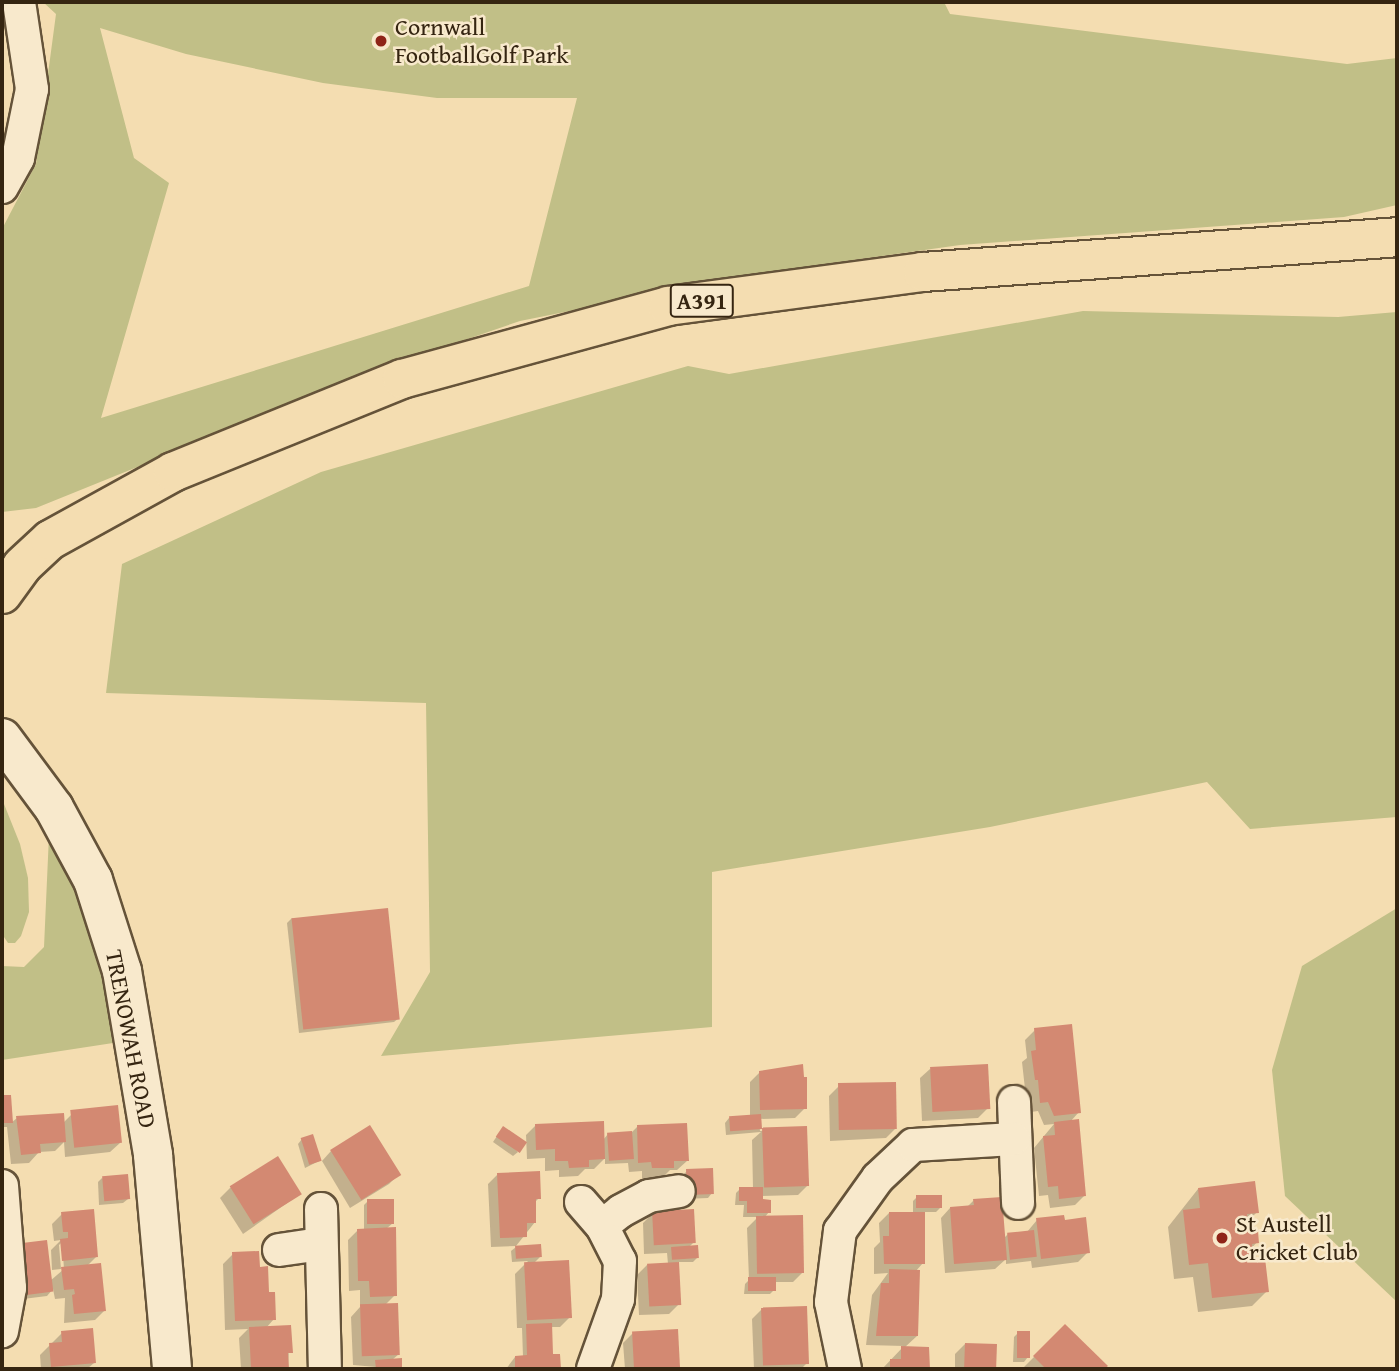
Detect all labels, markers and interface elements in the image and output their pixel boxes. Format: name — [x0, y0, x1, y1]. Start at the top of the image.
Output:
place label: Cornwall FootballGolf Park — [395, 13, 568, 69]
marker: Cornwall FootballGolf Park — [373, 33, 389, 49]
road number: A391 — [669, 282, 735, 320]
street label: TRENOWAH ROAD — [100, 948, 162, 1130]
place label: St Austell Cricket Club — [1236, 1210, 1358, 1266]
marker: St Austell Cricket Club — [1214, 1230, 1230, 1246]

